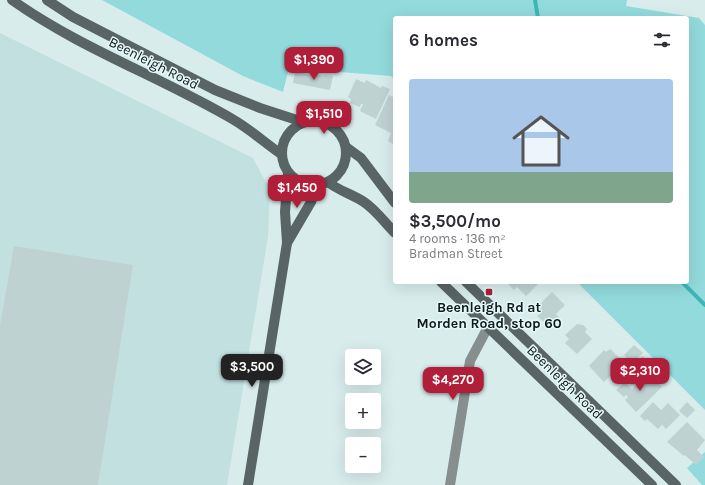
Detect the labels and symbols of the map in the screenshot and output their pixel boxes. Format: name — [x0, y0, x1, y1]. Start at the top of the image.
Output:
street label: Beenleigh Road — [106, 33, 202, 93]
pin: $1,390 — [281, 47, 347, 81]
pin: $1,510 — [291, 101, 357, 135]
pin: $1,450 — [264, 175, 330, 209]
marker: Beenleigh Rd at Morden Road, stop 60 — [484, 287, 494, 297]
place label: Beenleigh Rd at Morden Road, stop 60 — [416, 299, 562, 332]
street label: Beenleigh Road — [523, 342, 606, 423]
pin: $3,500 — [219, 354, 285, 388]
pin: $2,310 — [607, 358, 673, 392]
pin: $4,270 — [420, 367, 486, 401]

